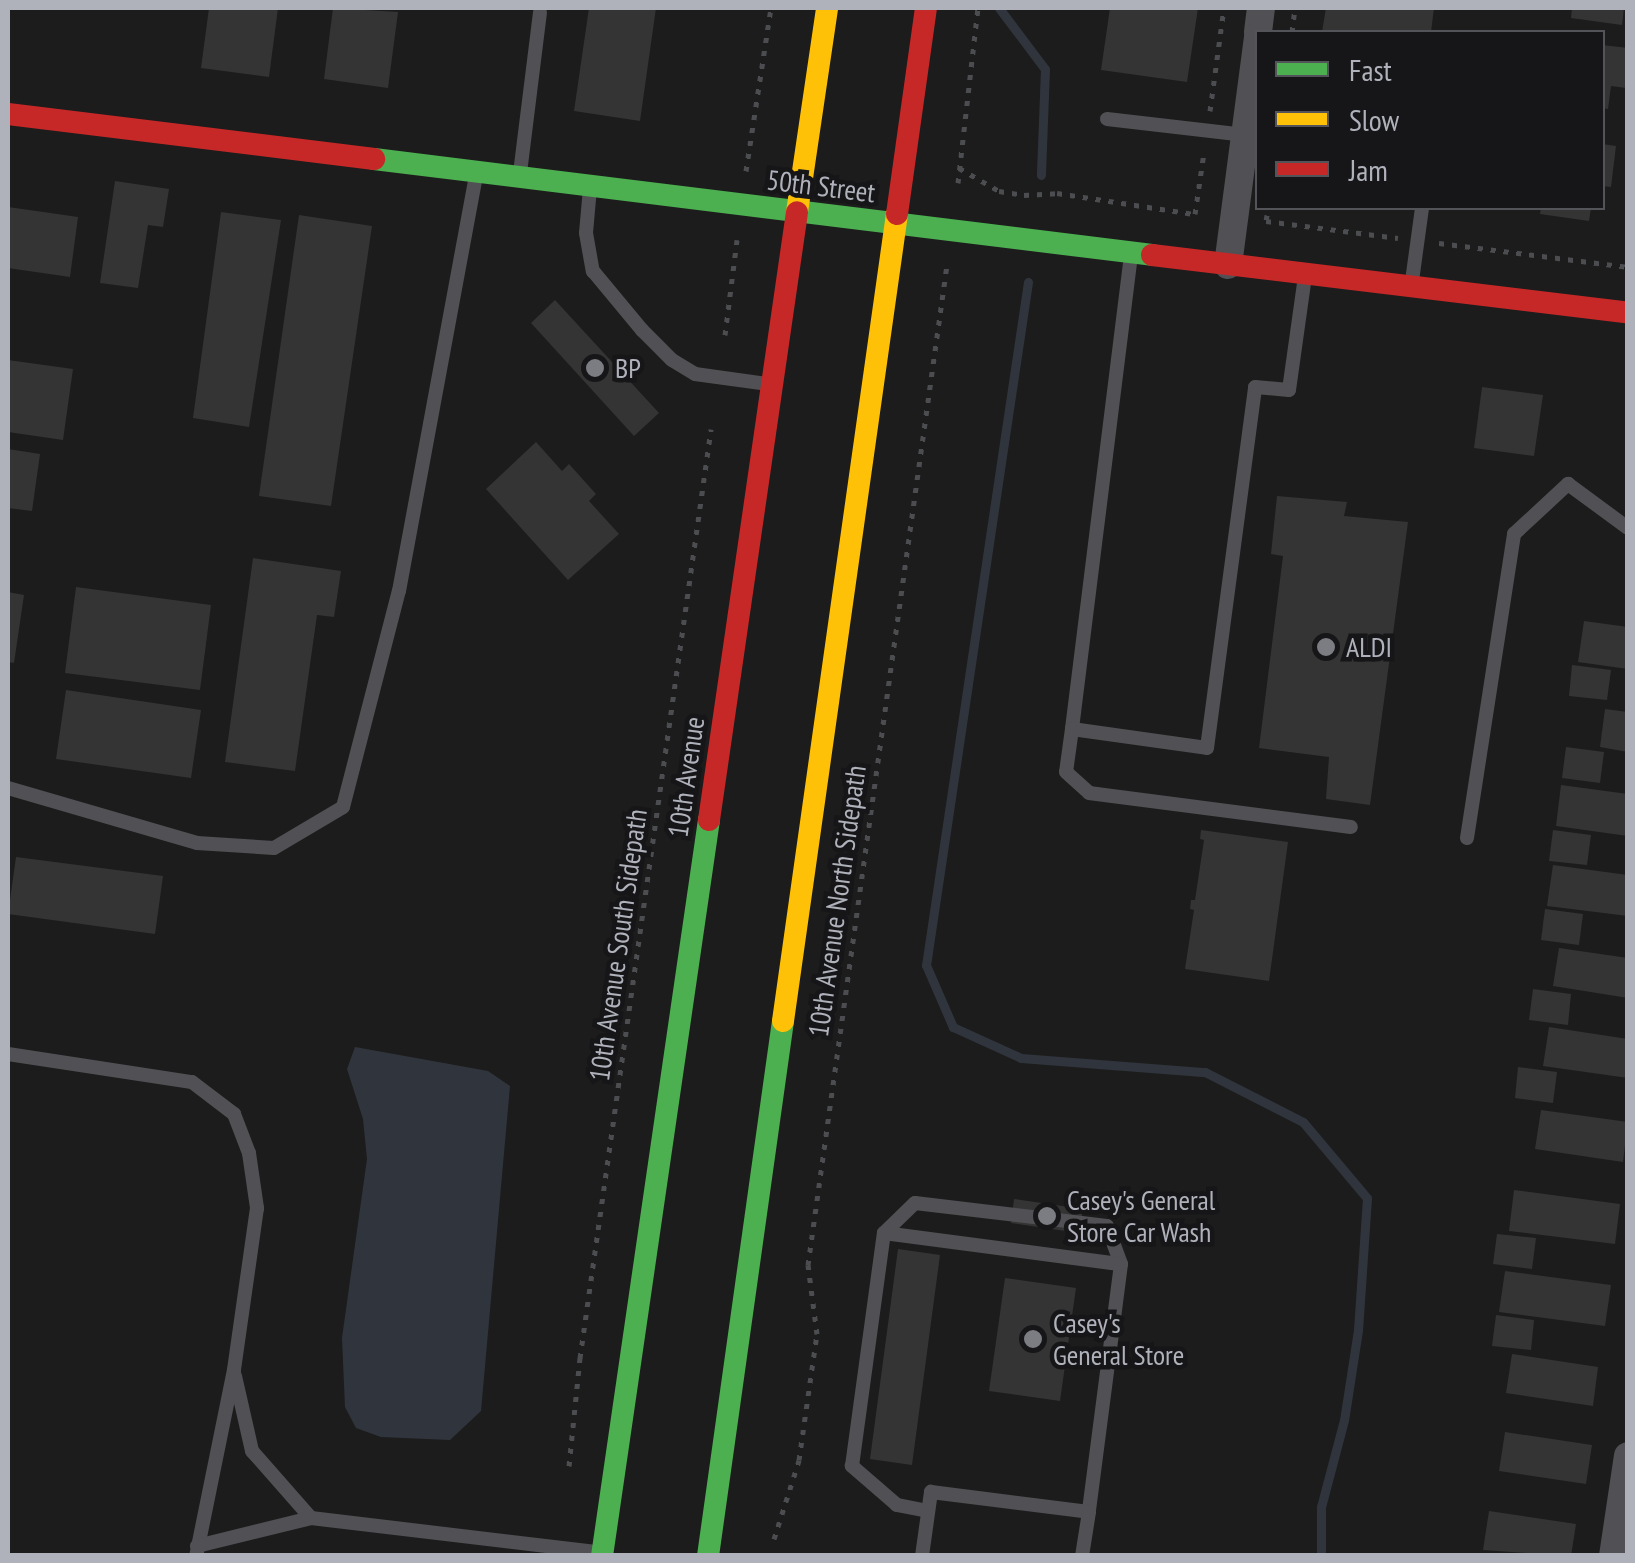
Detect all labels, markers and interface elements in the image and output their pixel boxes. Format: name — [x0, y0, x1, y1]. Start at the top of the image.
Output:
legend — [1255, 30, 1605, 210]
text: Fast — [1349, 50, 1392, 89]
text: Slow — [1349, 100, 1399, 139]
text: Jam — [1349, 150, 1388, 189]
street label: 50th Street — [765, 163, 877, 209]
place label: BP — [615, 351, 641, 385]
marker: BP — [584, 357, 606, 379]
place label: ALDI — [1346, 630, 1392, 664]
marker: ALDI — [1315, 636, 1337, 658]
street label: 10th Avenue — [661, 714, 711, 840]
street label: 10th Avenue North Sidepath — [801, 763, 873, 1039]
street label: 10th Avenue South Sidepath — [582, 806, 654, 1084]
place label: Casey's General Store Car Wash — [1067, 1183, 1215, 1249]
marker: Casey's General Store Car Wash — [1036, 1205, 1058, 1227]
place label: Casey's General Store — [1053, 1306, 1184, 1372]
marker: Casey's General Store — [1022, 1328, 1044, 1350]

